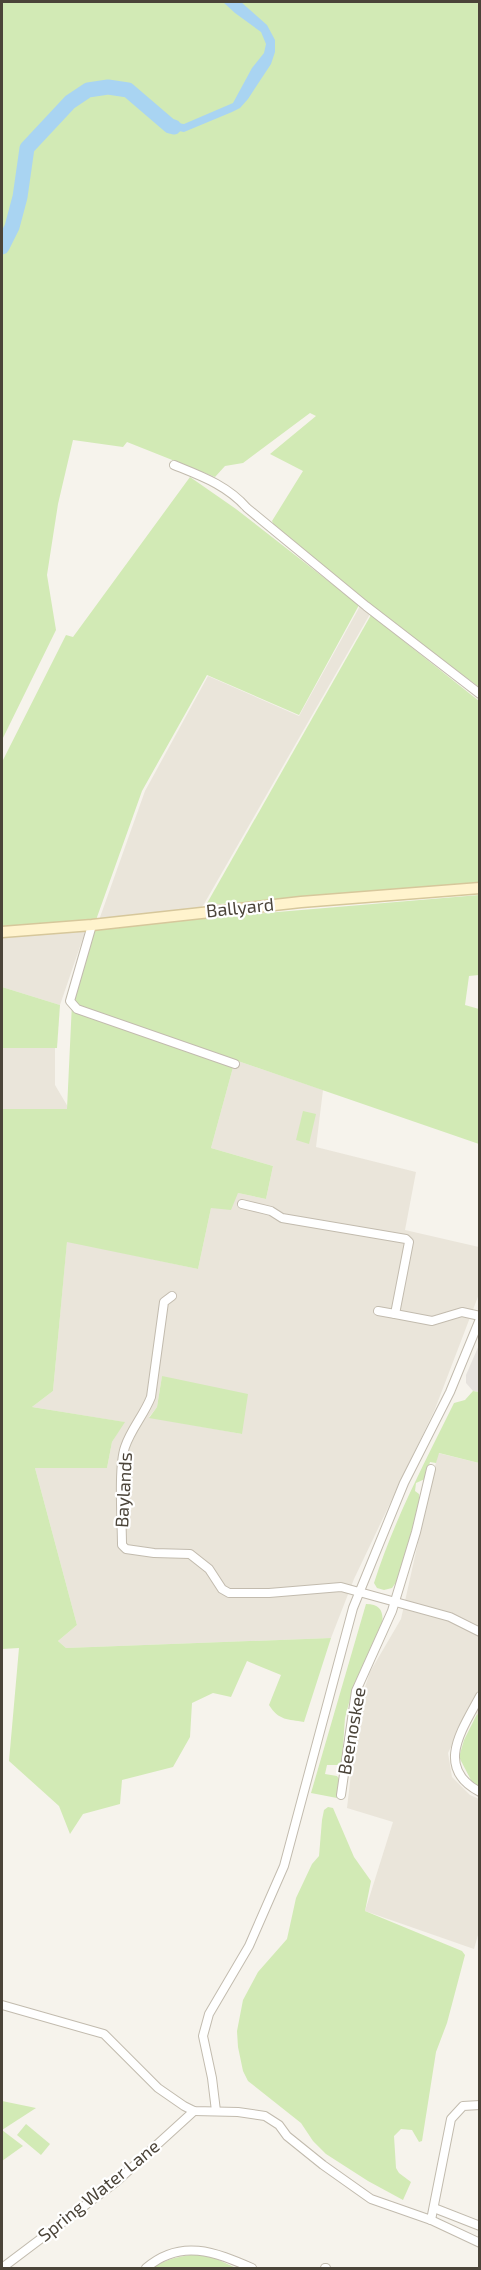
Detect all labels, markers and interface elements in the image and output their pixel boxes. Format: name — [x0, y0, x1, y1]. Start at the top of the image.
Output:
street label: Ballyard — [205, 893, 275, 922]
street label: Baylands — [110, 1452, 136, 1528]
street label: Beenoskee — [332, 1685, 370, 1776]
street label: Spring Water Lane — [33, 2135, 164, 2246]

